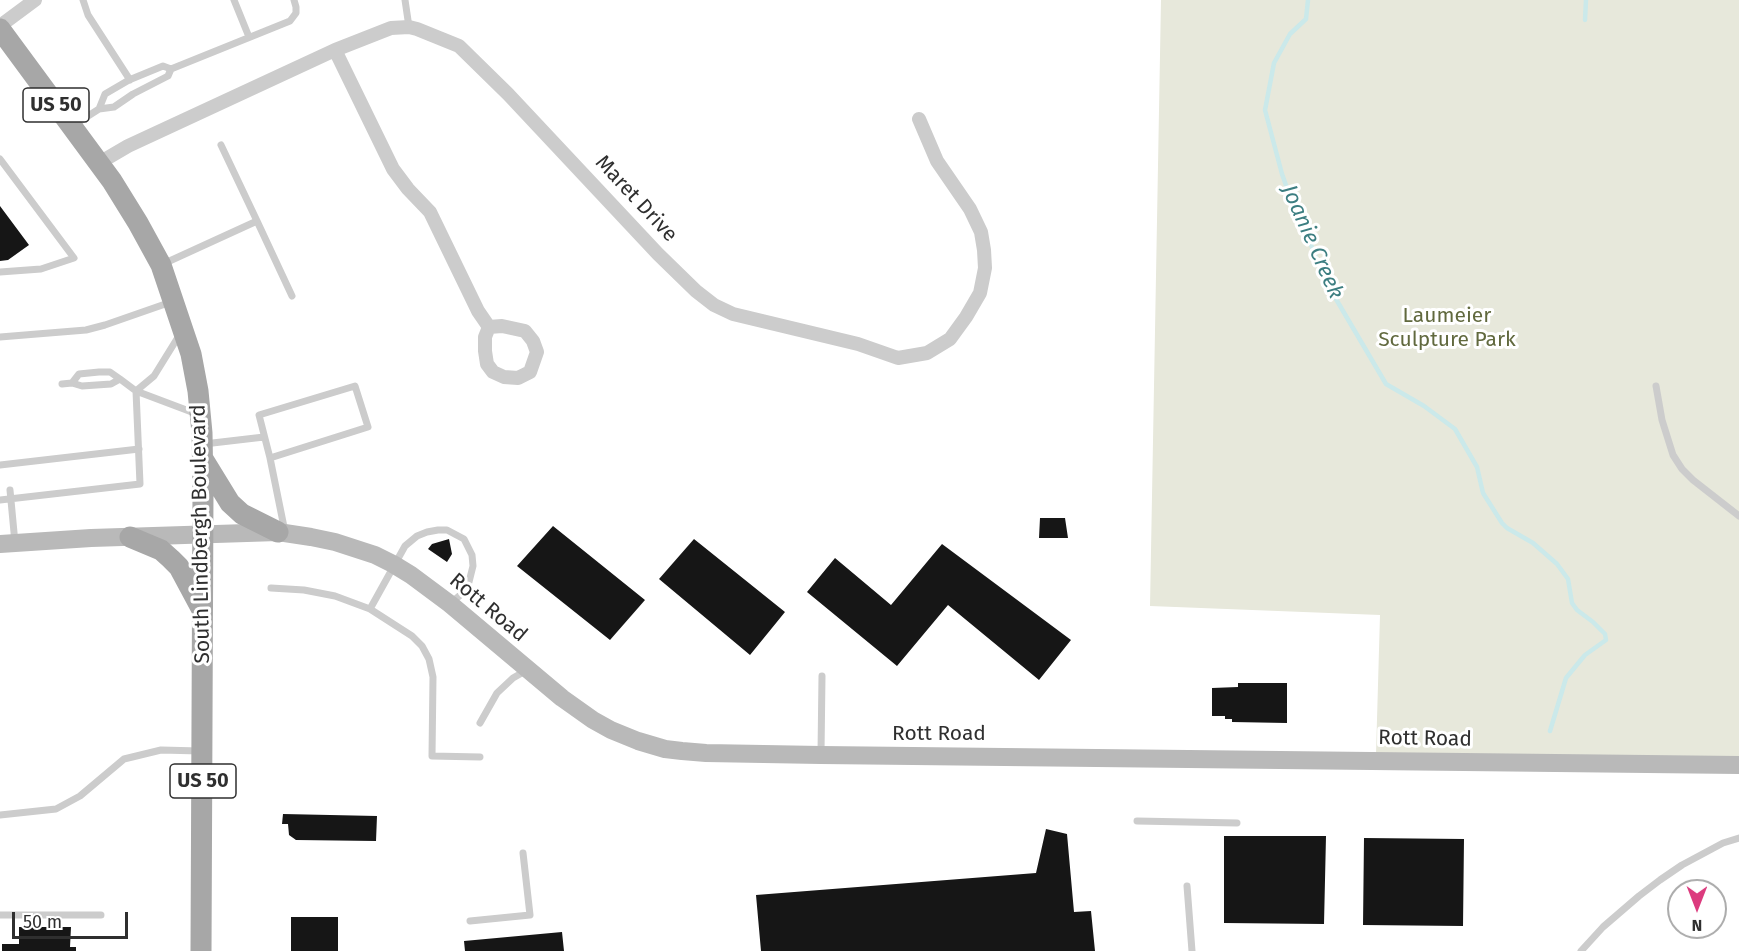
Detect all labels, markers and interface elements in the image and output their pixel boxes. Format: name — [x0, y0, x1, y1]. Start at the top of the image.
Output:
road number: US 50 — [23, 88, 89, 122]
street label: Maret Drive — [590, 151, 682, 247]
water label: Joanie Creek — [1275, 181, 1349, 303]
park label: Laumeier Sculpture Park — [1378, 303, 1516, 353]
street label: South Lindbergh Boulevard — [186, 404, 216, 664]
street label: Rott Road — [444, 568, 532, 648]
street label: Rott Road — [892, 721, 986, 747]
street label: Rott Road — [1378, 726, 1472, 752]
road number: US 50 — [170, 764, 236, 798]
north arrow — [1667, 879, 1727, 939]
scale bar — [15, 900, 130, 938]
text: 50 m — [23, 911, 62, 933]
text: N — [1692, 916, 1702, 935]

